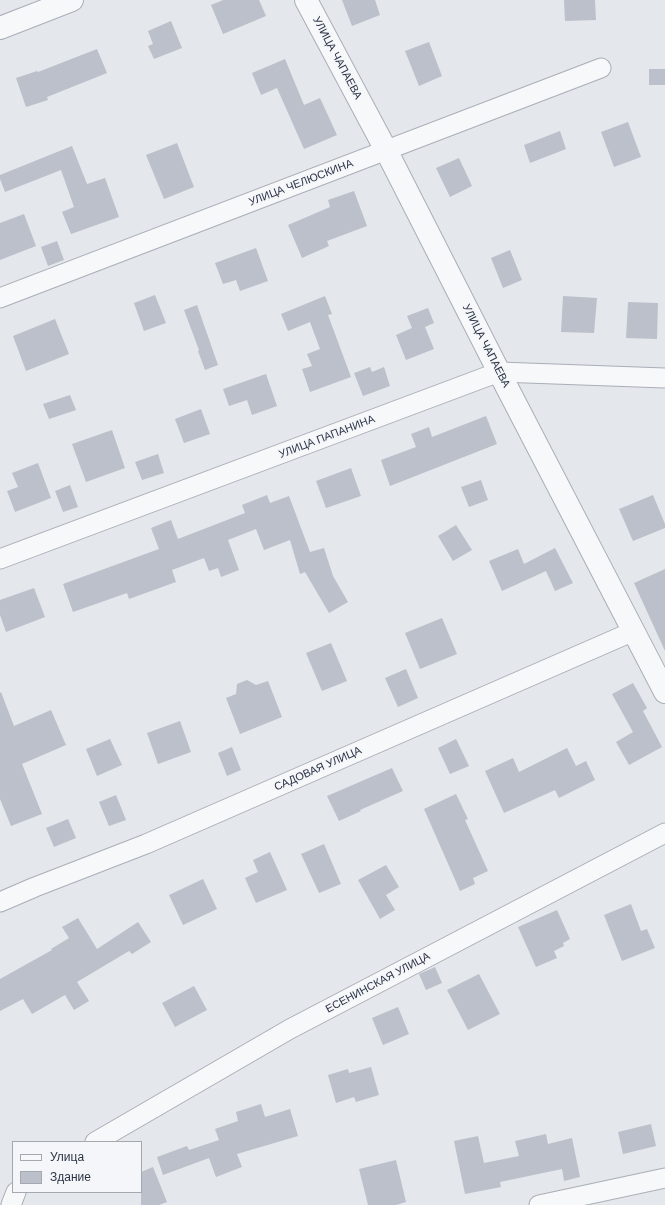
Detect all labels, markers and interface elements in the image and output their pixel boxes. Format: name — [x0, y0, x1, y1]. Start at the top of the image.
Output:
street label: УЛИЦА ЧАПАЕВА — [310, 14, 364, 102]
street label: УЛИЦА ЧЕЛЮСКИНА — [247, 157, 355, 209]
street label: УЛИЦА ЧАПАЕВА — [459, 302, 513, 390]
street label: УЛИЦА ПАПАНИНА — [277, 413, 377, 461]
street label: САДОВАЯ УЛИЦА — [272, 744, 364, 794]
street label: ЕСЕНИНСКАЯ УЛИЦА — [324, 950, 432, 1016]
legend — [12, 1141, 142, 1193]
text: Улица — [50, 1150, 84, 1164]
text: Здание — [50, 1170, 91, 1184]

